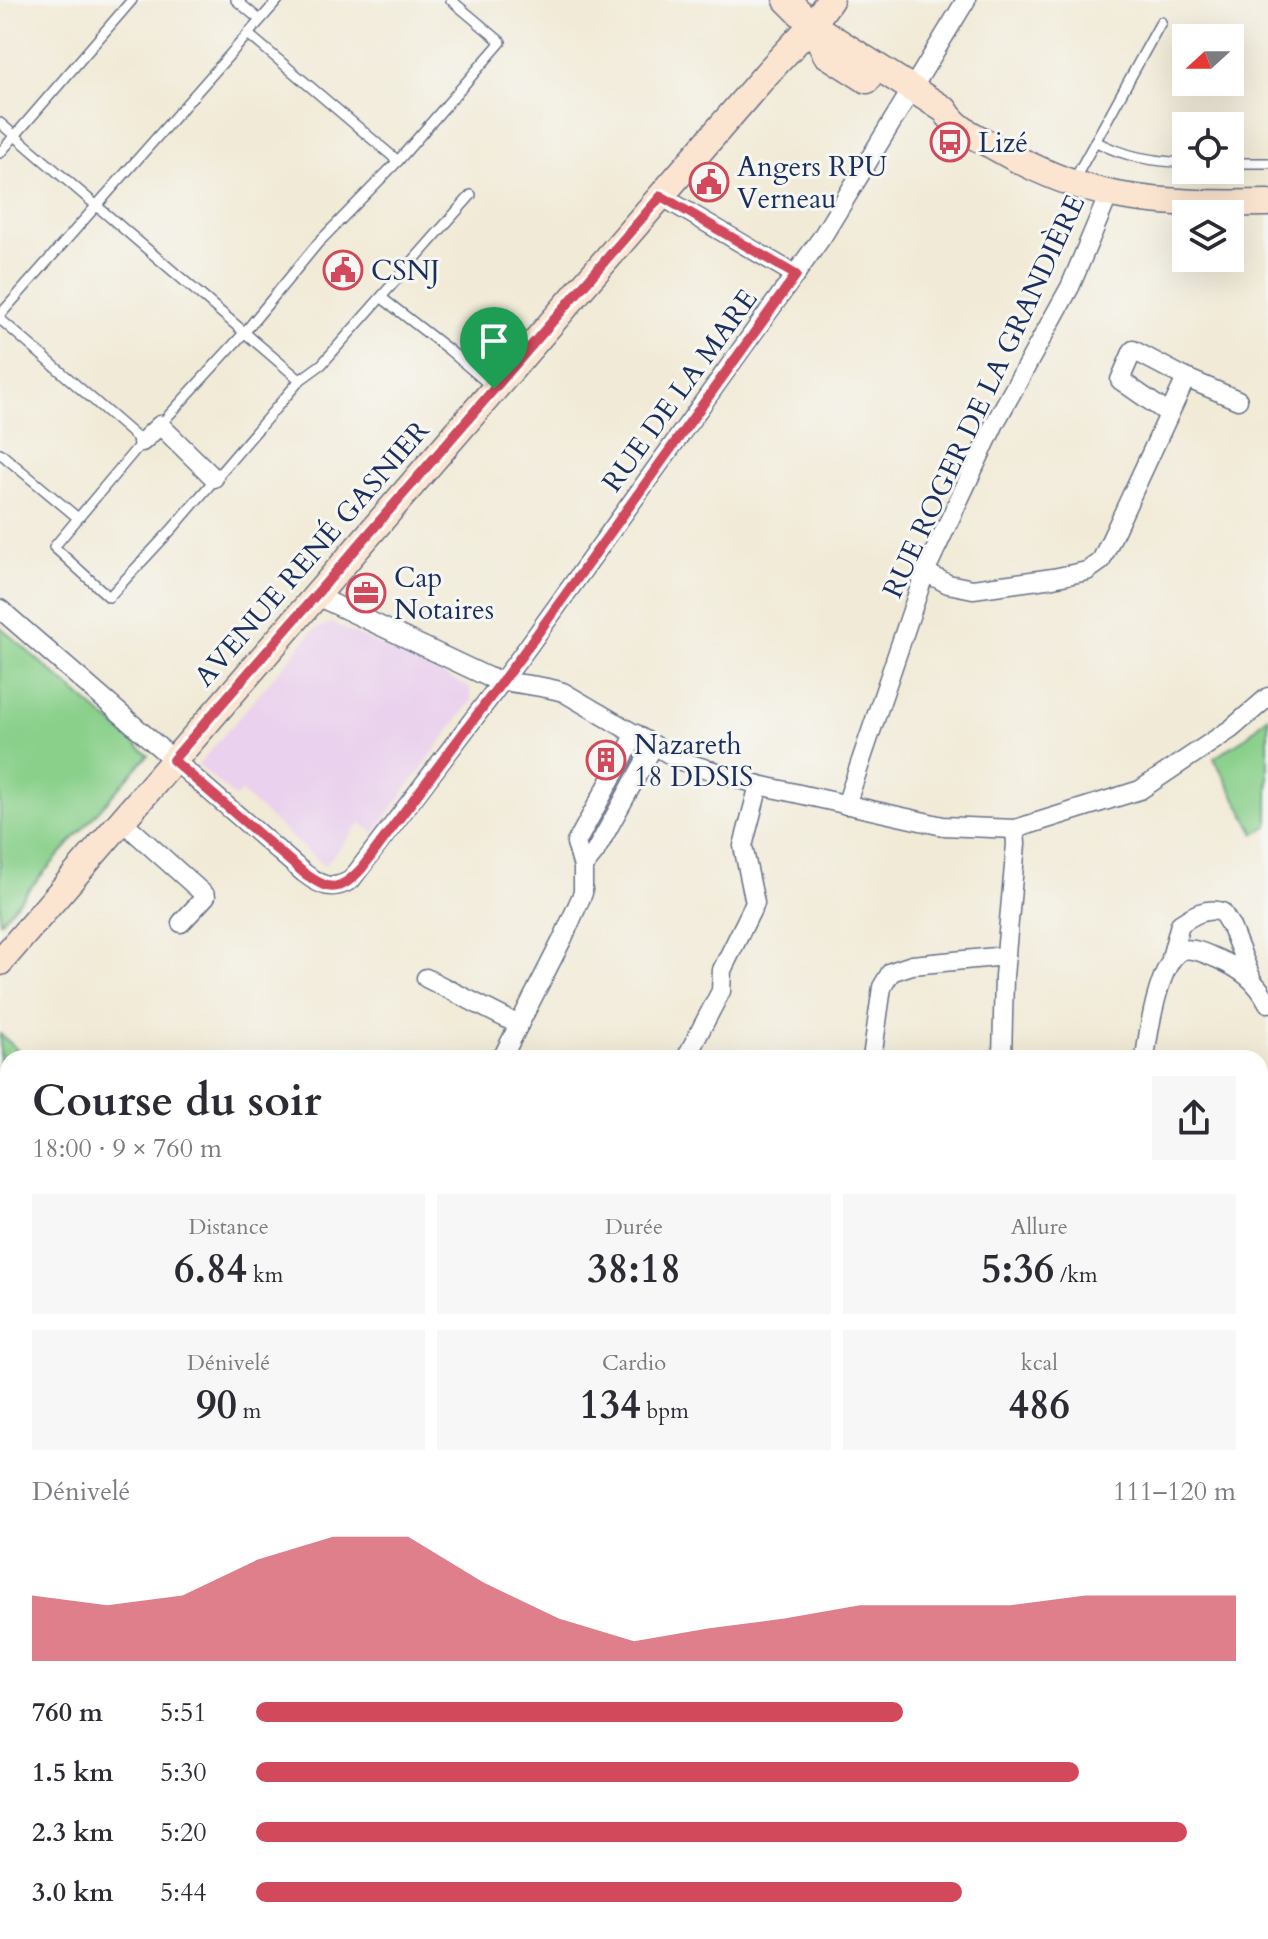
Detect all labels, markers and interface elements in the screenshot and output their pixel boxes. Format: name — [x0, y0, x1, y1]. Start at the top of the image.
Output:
north arrow — [1172, 24, 1244, 96]
map controls — [1172, 24, 1244, 272]
button: locate — [1172, 112, 1244, 184]
bus stop icon: Lizé — [929, 121, 971, 163]
place label: Lizé — [978, 124, 1028, 162]
place label: Angers RPU Verneau — [737, 148, 887, 218]
public building icon: Angers RPU Verneau — [688, 161, 730, 203]
street label: RUE ROGER DE LA GRANDIÈRE — [874, 189, 1094, 604]
button: layers — [1172, 200, 1244, 272]
public building icon: CSNJ — [322, 249, 364, 291]
place label: CSNJ — [371, 252, 440, 290]
street label: RUE DE LA MARE — [593, 282, 766, 500]
pin — [460, 307, 528, 389]
icon: arrive — [472, 319, 516, 363]
street label: AVENUE RENÉ GASNIER — [186, 412, 438, 695]
place label: Cap Notaires — [394, 559, 494, 629]
office icon: Cap Notaires — [345, 572, 387, 614]
place label: Nazareth 18 DDSIS — [634, 726, 753, 796]
building icon: Nazareth 18 DDSIS — [585, 739, 627, 781]
text: Course du soir — [32, 1071, 322, 1131]
button: share — [1152, 1076, 1236, 1160]
text: 18:00 · 9 × 760 m — [32, 1131, 222, 1166]
text: Distance — [188, 1212, 269, 1242]
text: Durée — [605, 1212, 663, 1242]
text: Allure — [1011, 1212, 1068, 1242]
text: 6.84 — [174, 1242, 247, 1297]
text: 38:18 — [587, 1242, 681, 1297]
text: 5:36 — [981, 1242, 1054, 1297]
text: km — [247, 1260, 283, 1290]
text: /km — [1054, 1260, 1098, 1290]
text: Dénivelé — [187, 1348, 270, 1378]
text: Cardio — [602, 1348, 666, 1378]
text: kcal — [1021, 1348, 1058, 1378]
text: 90 — [196, 1378, 237, 1433]
text: 134 — [579, 1378, 641, 1433]
text: 486 — [1009, 1378, 1070, 1433]
text: m — [237, 1396, 261, 1426]
text: bpm — [641, 1396, 689, 1426]
text: Dénivelé — [32, 1474, 130, 1509]
text: 111–120 m — [1113, 1474, 1236, 1509]
text: 760 m — [32, 1695, 103, 1730]
text: 5:51 — [160, 1695, 207, 1730]
text: 1.5 km — [32, 1755, 113, 1790]
text: 5:30 — [160, 1755, 207, 1790]
text: 2.3 km — [32, 1815, 113, 1850]
text: 5:20 — [160, 1815, 207, 1850]
text: 3.0 km — [32, 1875, 113, 1910]
text: 5:44 — [160, 1875, 207, 1910]

